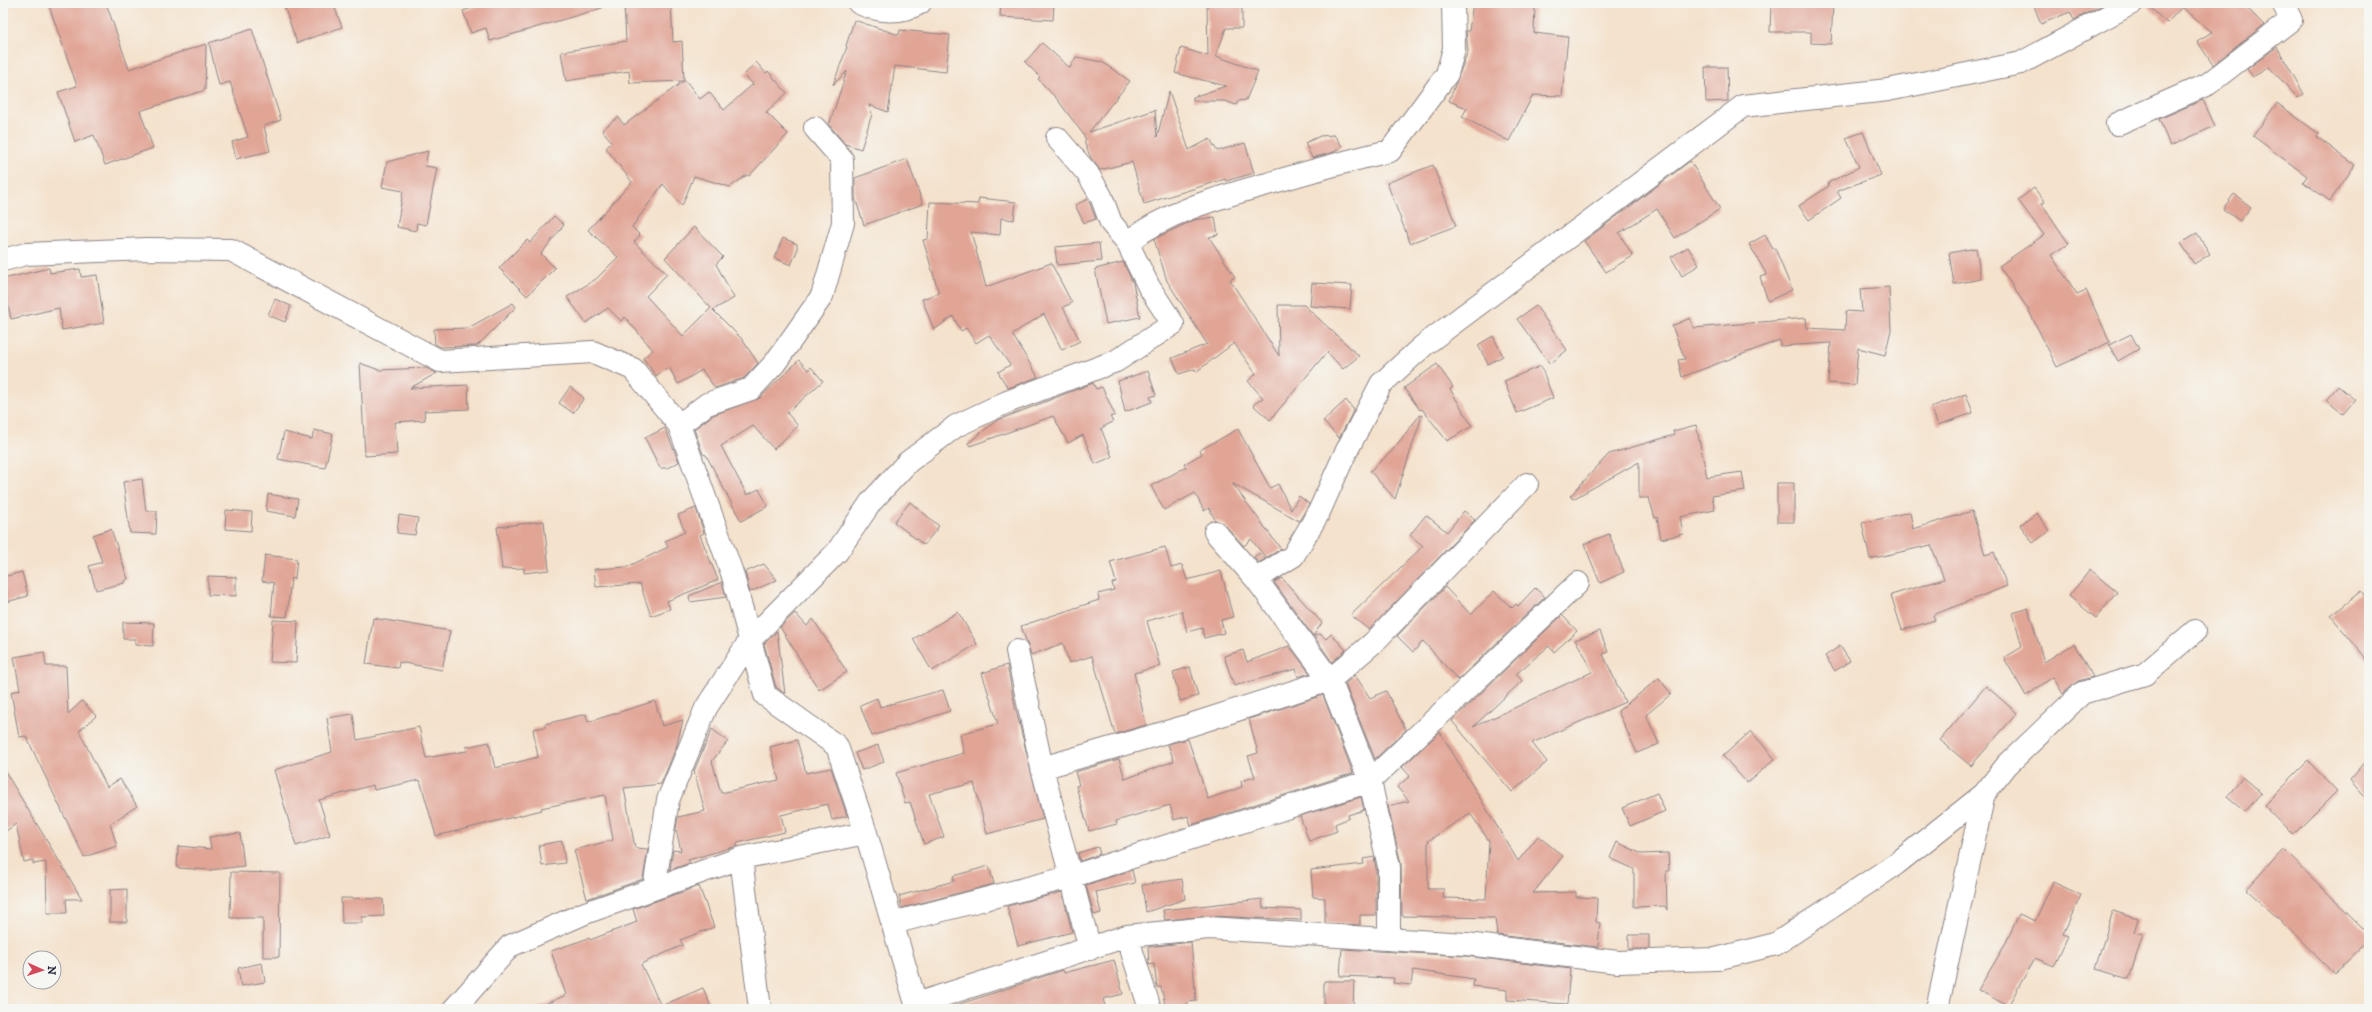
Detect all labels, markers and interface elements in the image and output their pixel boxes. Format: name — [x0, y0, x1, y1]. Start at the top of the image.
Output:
north arrow — [22, 950, 62, 990]
text: N — [44, 966, 58, 975]

